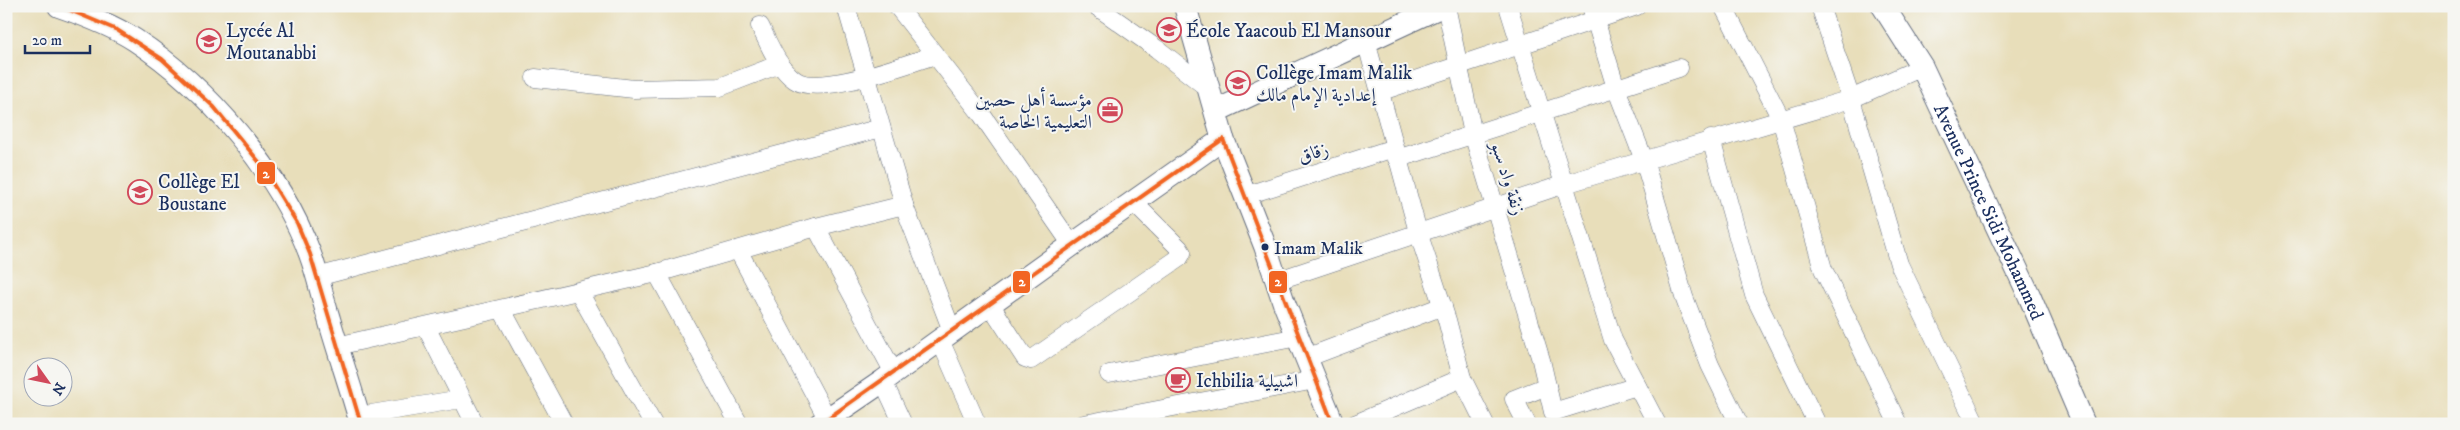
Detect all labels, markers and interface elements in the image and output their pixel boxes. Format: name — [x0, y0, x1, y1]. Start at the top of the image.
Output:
school or university icon: École Yaacoub El Mansour — [1156, 17, 1182, 43]
place label: École Yaacoub El Mansour — [1186, 19, 1391, 43]
place label: Lycée Al Moutanabbi — [226, 20, 316, 65]
scale bar — [25, 22, 90, 54]
school or university icon: Lycée Al Moutanabbi — [196, 28, 222, 54]
text: 20 m — [32, 31, 62, 50]
place label: Collège Imam Malik إعدادية الإمام مالك — [1256, 62, 1413, 111]
school or university icon: Collège Imam Malik إعدادية الإمام مالك — [1225, 70, 1251, 96]
place label: مؤسسة أهل حصين التعليمية الخاصة — [975, 87, 1092, 134]
office icon: مؤسسة أهل حصين التعليمية الخاصة — [1097, 97, 1123, 123]
street label: Avenue Prince Sidi Mohammed — [1928, 101, 2048, 324]
street label: زنقة واد سبو — [1485, 137, 1530, 218]
street label: زقاق — [1295, 138, 1332, 169]
line badge: 2 — [256, 161, 276, 185]
text: 2 — [263, 165, 271, 183]
place label: Collège El Boustane — [158, 171, 240, 216]
school or university icon: Collège El Boustane — [127, 179, 153, 205]
place label: Imam Malik — [1274, 238, 1363, 260]
marker: Imam Malik — [1260, 242, 1270, 252]
line badge: 2 — [1012, 270, 1031, 294]
line badge: 2 — [1268, 270, 1288, 294]
text: 2 — [1019, 273, 1027, 291]
text: 2 — [1275, 273, 1283, 291]
north arrow — [22, 358, 72, 408]
cafe icon: Ichbilia اشبيلية — [1165, 367, 1191, 393]
place label: Ichbilia اشبيلية — [1196, 370, 1298, 393]
text: N — [47, 379, 69, 399]

